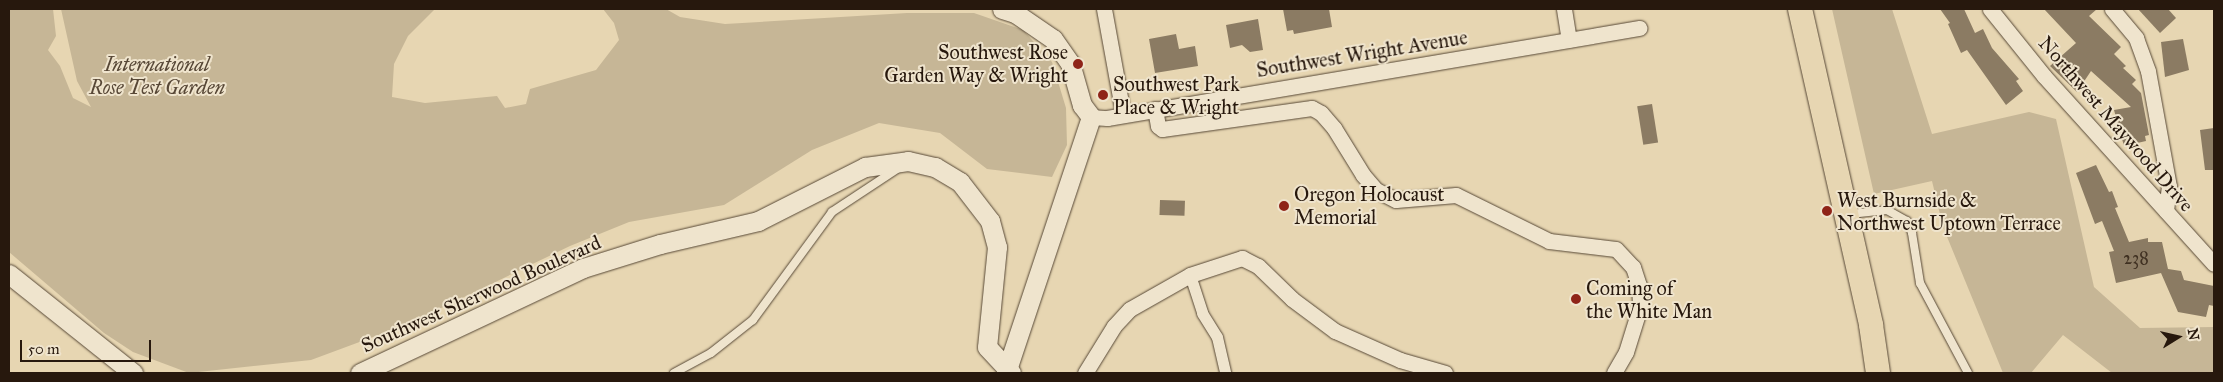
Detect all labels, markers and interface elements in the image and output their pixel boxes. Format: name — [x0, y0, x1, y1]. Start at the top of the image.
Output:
street label: Southwest Wright Avenue — [1255, 25, 1469, 83]
street label: Northwest Maywood Drive — [2033, 31, 2199, 217]
place label: Southwest Rose Garden Way & Wright — [884, 40, 1068, 87]
park label: International Rose Test Garden — [89, 53, 225, 100]
marker: Southwest Rose Garden Way & Wright — [1072, 58, 1084, 70]
place label: Southwest Park Place & Wright — [1113, 72, 1239, 119]
marker: Southwest Park Place & Wright — [1097, 89, 1109, 101]
place label: Oregon Holocaust Memorial — [1294, 183, 1444, 230]
place label: West Burnside & Northwest Uptown Terrace — [1837, 188, 2061, 235]
marker: Oregon Holocaust Memorial — [1278, 200, 1290, 212]
marker: West Burnside & Northwest Uptown Terrace — [1821, 205, 1833, 217]
street label: Southwest Sherwood Boulevard — [357, 230, 605, 358]
house number: 238 — [2123, 247, 2149, 269]
place label: Coming of the White Man — [1586, 276, 1712, 323]
marker: Coming of the White Man — [1570, 293, 1582, 305]
north arrow — [2153, 312, 2203, 362]
text: N — [2184, 327, 2203, 342]
scale bar — [22, 330, 154, 362]
text: 50 m — [28, 340, 60, 358]

